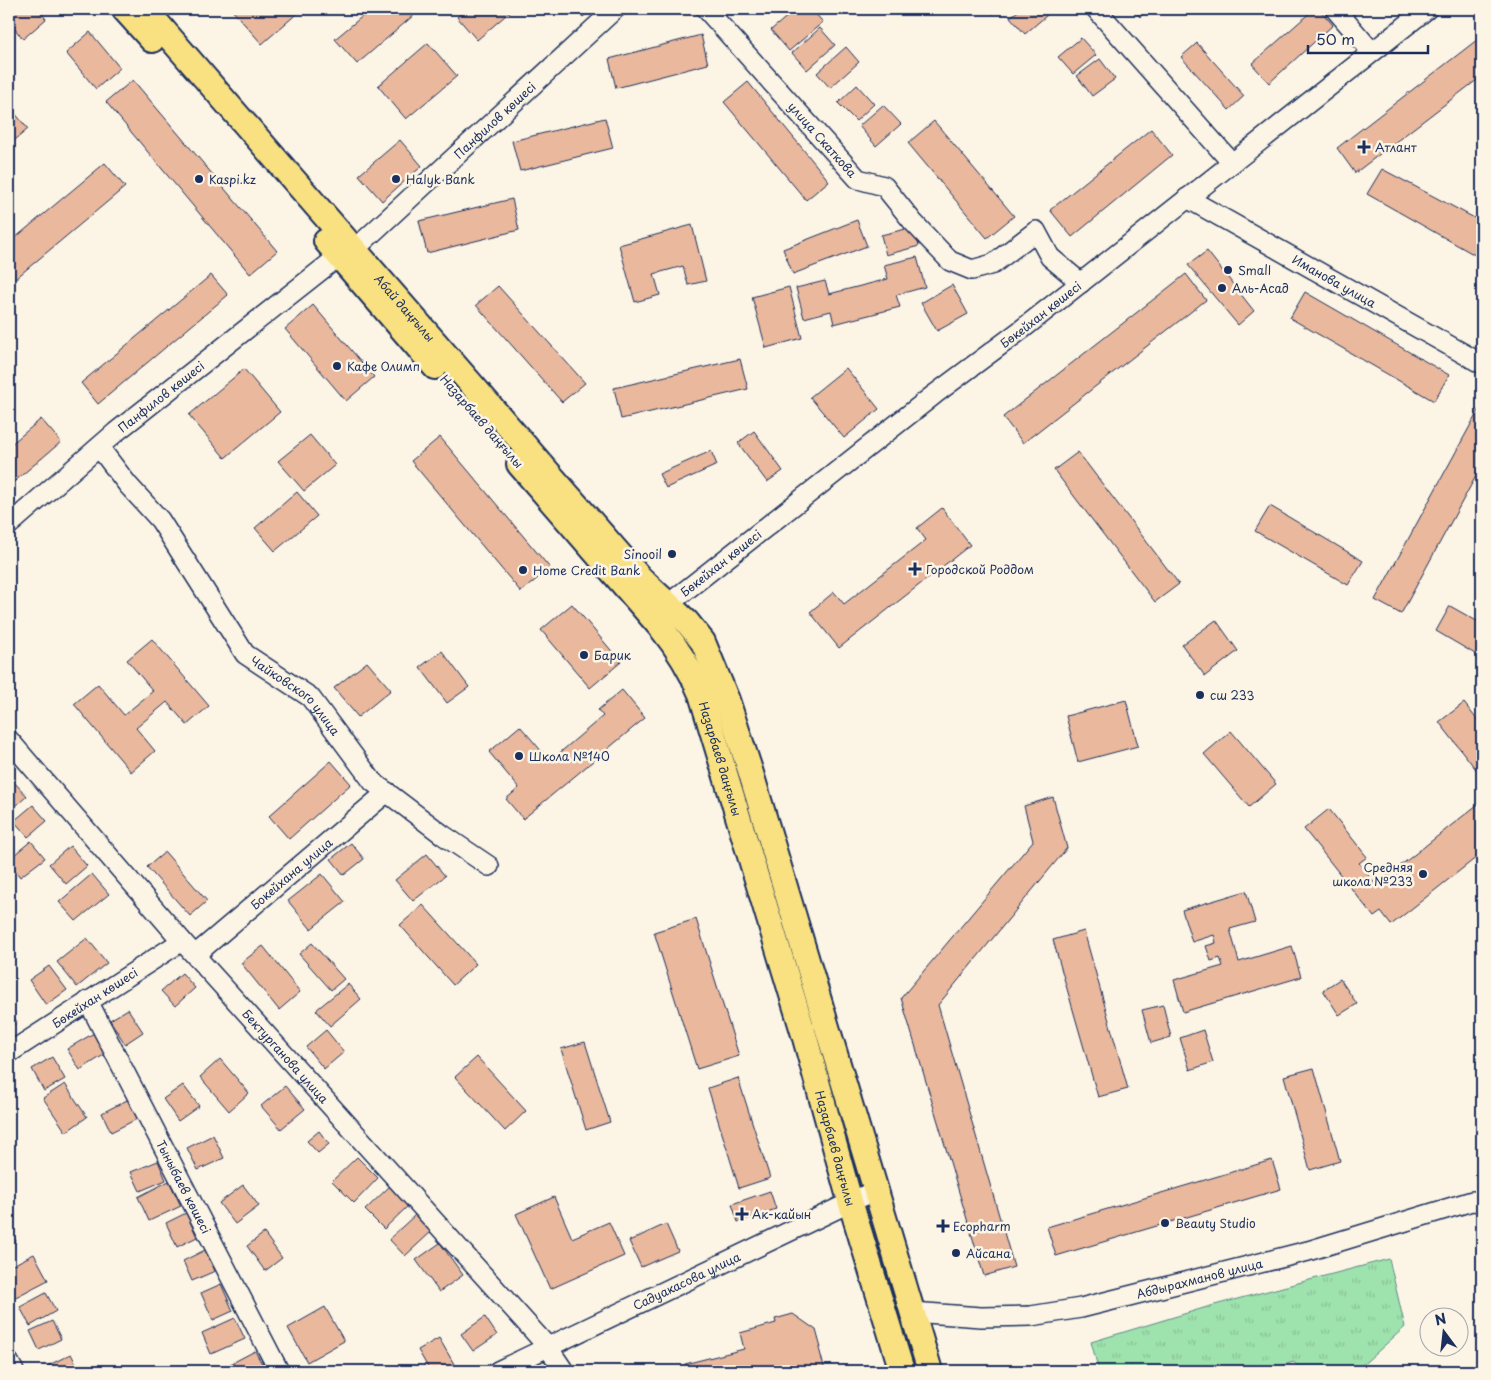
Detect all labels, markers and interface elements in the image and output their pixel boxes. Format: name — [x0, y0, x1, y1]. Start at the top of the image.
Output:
scale bar — [1308, 22, 1428, 54]
text: 50 m — [1316, 27, 1355, 50]
street label: Панфилов көшесі — [450, 78, 540, 163]
street label: улица Скаткова — [784, 98, 862, 182]
place label: Атлант — [1375, 138, 1417, 156]
marker: Атлант — [1357, 140, 1371, 154]
place label: Kaspi.kz — [209, 170, 256, 188]
place label: Halyk Bank — [406, 170, 475, 188]
marker: Kaspi.kz — [193, 173, 205, 185]
marker: Halyk Bank — [390, 173, 402, 185]
street label: Иманова улица — [1289, 250, 1380, 312]
place label: Small — [1238, 261, 1271, 279]
marker: Small — [1222, 264, 1234, 276]
street label: Абай даңғылы — [370, 270, 439, 346]
street label: Бөкейхан көшесі — [996, 277, 1085, 352]
place label: Аль-Асад — [1232, 279, 1289, 297]
marker: Аль-Асад — [1216, 282, 1228, 294]
street label: Панфилов көшесі — [114, 357, 208, 436]
place label: Кафе Олимп — [347, 357, 420, 375]
marker: Кафе Олимп — [331, 360, 343, 372]
street label: Назарбаев даңғылы — [436, 370, 528, 472]
street label: Бөкейхан көшесі — [676, 525, 765, 601]
place label: Sinooil — [623, 545, 662, 563]
marker: Sinooil — [666, 548, 678, 560]
place label: Городской Роддом — [926, 560, 1034, 578]
place label: Home Credit Bank — [533, 561, 640, 579]
marker: Городской Роддом — [908, 562, 922, 576]
marker: Home Credit Bank — [517, 564, 529, 576]
place label: Барик — [594, 646, 632, 664]
marker: Барик — [578, 649, 590, 661]
street label: Чайковского улица — [247, 651, 345, 739]
place label: сш 233 — [1210, 686, 1255, 704]
marker: сш 233 — [1194, 689, 1206, 701]
street label: Назарбаев даңғылы — [695, 699, 746, 818]
place label: Школа №140 — [529, 747, 610, 765]
marker: Школа №140 — [513, 750, 525, 762]
street label: Бокейхана улица — [246, 833, 336, 914]
place label: Средняя школа №233 — [1332, 858, 1413, 890]
marker: Средняя школа №233 — [1417, 868, 1429, 880]
street label: Бөкейхан көшесі — [48, 963, 141, 1032]
street label: Бектурганова улица — [238, 1005, 333, 1107]
street label: Назарбаев даңғылы — [811, 1088, 860, 1208]
street label: Тыныбаев көшесі — [152, 1137, 216, 1237]
place label: Ак-кайын — [752, 1205, 811, 1223]
marker: Ак-кайын — [736, 1208, 748, 1220]
place label: Beauty Studio — [1175, 1214, 1256, 1232]
place label: Ecopharm — [953, 1217, 1011, 1235]
marker: Beauty Studio — [1159, 1217, 1171, 1229]
marker: Ecopharm — [937, 1220, 949, 1232]
place label: Айсана — [966, 1244, 1011, 1262]
street label: Садуакасова улица — [630, 1247, 744, 1314]
marker: Айсана — [950, 1247, 962, 1259]
street label: Абдырахманов улица — [1134, 1254, 1265, 1303]
text: N — [1432, 1307, 1449, 1331]
north arrow — [1418, 1308, 1468, 1358]

